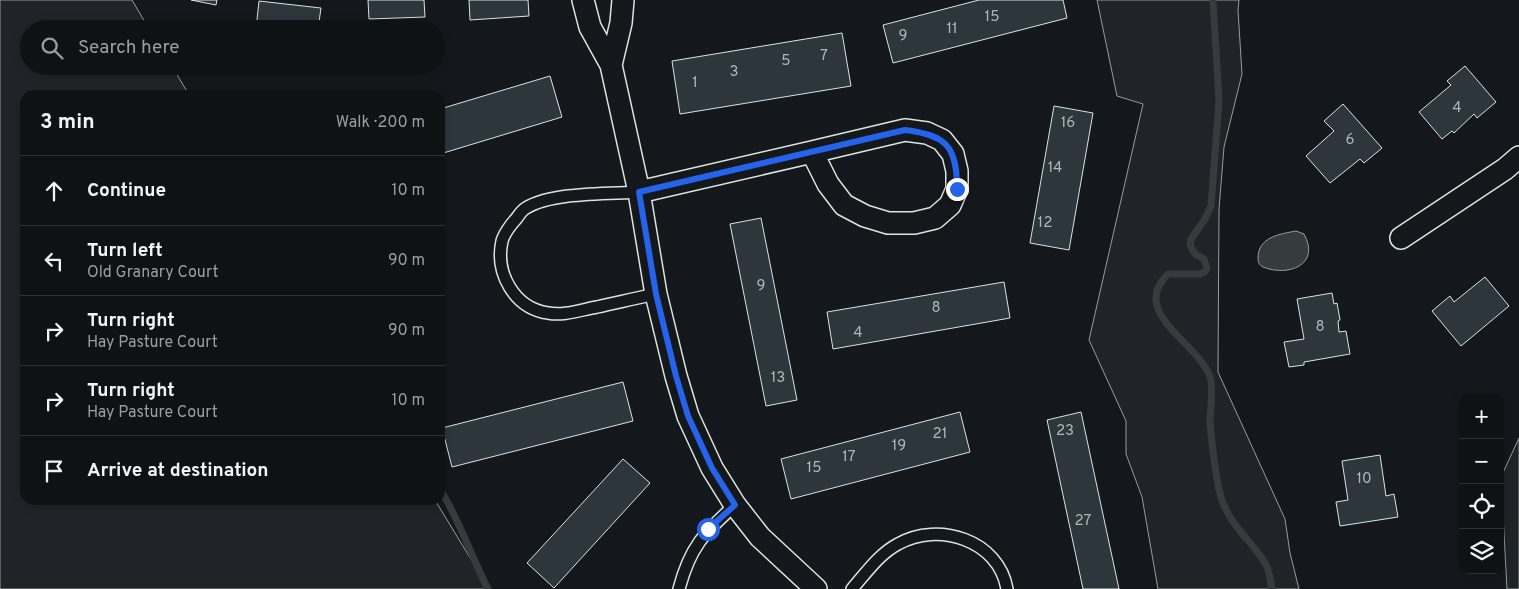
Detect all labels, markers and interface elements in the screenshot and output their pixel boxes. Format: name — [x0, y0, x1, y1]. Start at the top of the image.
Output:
house number: 15 — [985, 8, 999, 27]
search box — [20, 20, 445, 75]
house number: 11 — [946, 20, 958, 39]
house number: 9 — [899, 27, 907, 46]
icon: search — [38, 34, 66, 62]
text: Search here — [78, 36, 180, 60]
house number: 7 — [820, 47, 828, 66]
house number: 5 — [781, 52, 791, 71]
house number: 3 — [729, 63, 739, 82]
house number: 1 — [692, 74, 698, 93]
house number: 4 — [1452, 99, 1462, 118]
text: 3 min — [40, 109, 95, 136]
text: Walk · 200 m — [336, 113, 425, 133]
house number: 16 — [1061, 114, 1075, 133]
house number: 6 — [1346, 131, 1355, 150]
house number: 14 — [1048, 159, 1062, 178]
icon: ahead — [40, 177, 68, 205]
route end — [946, 178, 969, 201]
text: Continue — [87, 179, 166, 203]
text: 10 m — [391, 181, 425, 201]
house number: 12 — [1038, 214, 1052, 233]
text: Turn left — [87, 239, 163, 263]
icon: left — [40, 247, 68, 275]
text: 90 m — [388, 251, 425, 271]
text: Old Granary Court — [87, 263, 218, 283]
house number: 9 — [757, 277, 765, 296]
house number: 8 — [931, 299, 941, 318]
text: Turn right — [87, 309, 175, 333]
icon: right — [40, 317, 68, 345]
house number: 8 — [1315, 318, 1325, 337]
text: 90 m — [388, 321, 425, 341]
house number: 4 — [853, 324, 863, 343]
text: Hay Pasture Court — [87, 333, 218, 353]
house number: 13 — [771, 369, 785, 388]
text: Turn right — [87, 379, 175, 403]
icon: right — [40, 387, 68, 415]
text: 10 m — [391, 391, 425, 411]
map controls — [1459, 394, 1504, 574]
button: + — [1459, 394, 1504, 439]
text: Hay Pasture Court — [87, 403, 218, 423]
house number: 23 — [1056, 422, 1074, 441]
house number: 21 — [933, 425, 947, 444]
house number: 19 — [892, 437, 906, 456]
button: − — [1459, 439, 1504, 484]
house number: 17 — [842, 448, 856, 467]
icon: arrive — [40, 457, 68, 485]
text: Arrive at destination — [87, 459, 268, 483]
house number: 15 — [807, 459, 821, 478]
house number: 10 — [1356, 470, 1372, 489]
button: locate — [1459, 484, 1504, 529]
house number: 27 — [1075, 512, 1092, 531]
route start — [697, 518, 720, 541]
button: layers — [1459, 529, 1504, 574]

